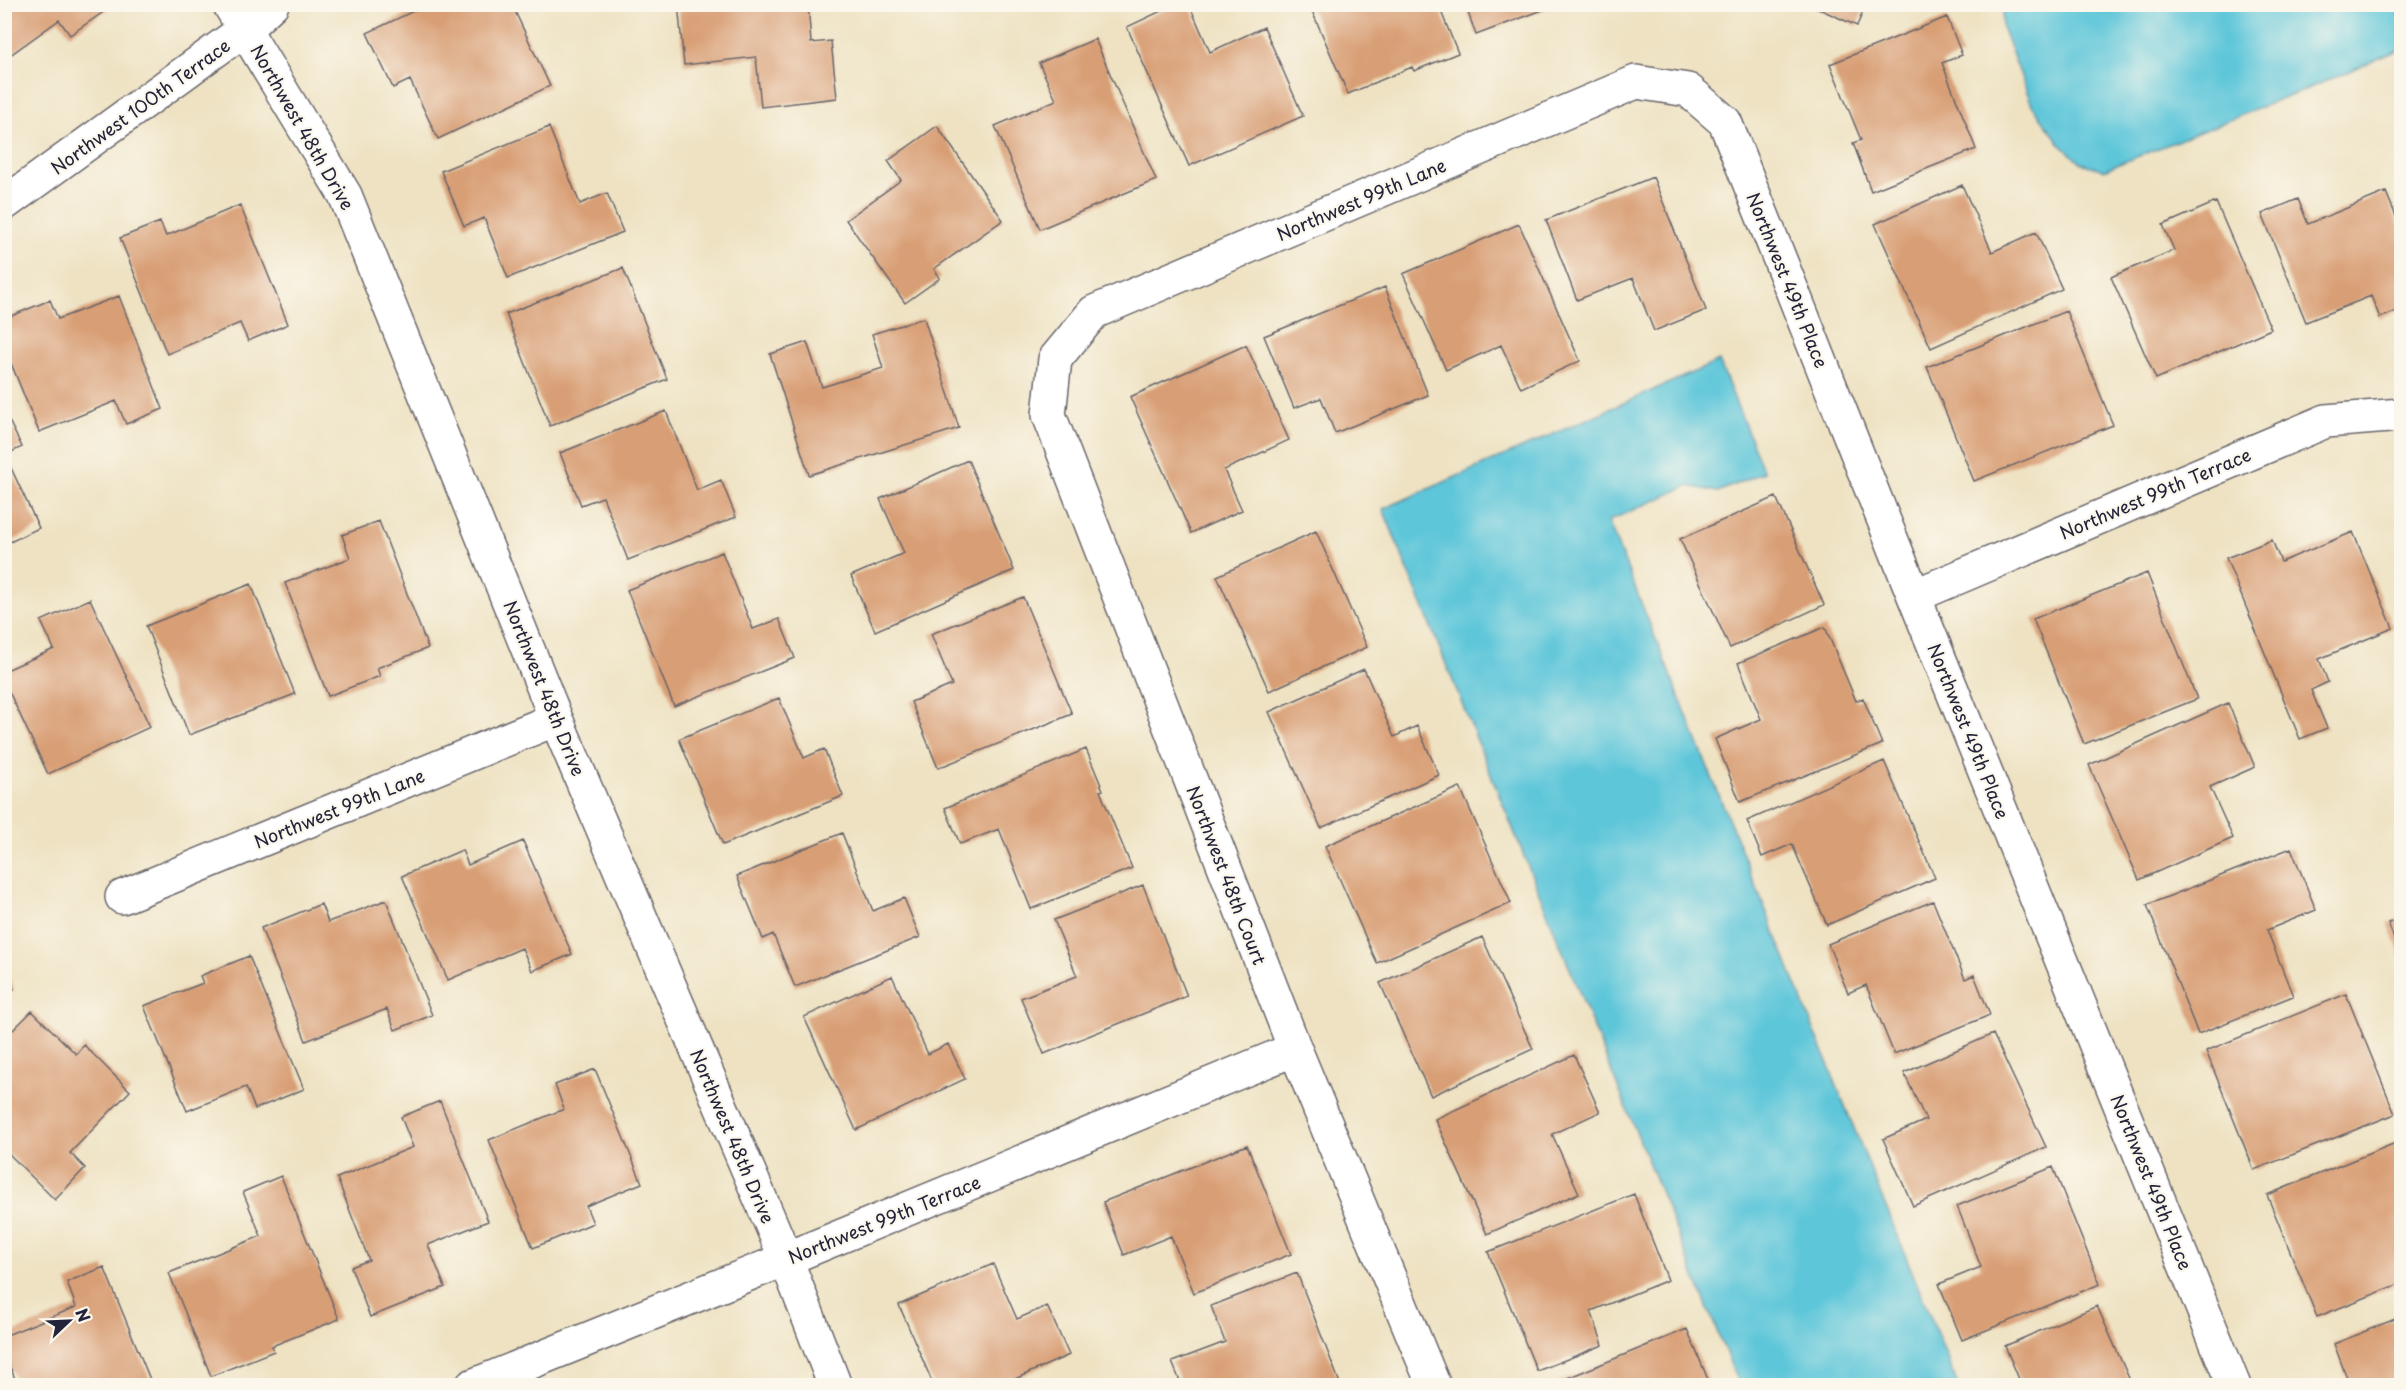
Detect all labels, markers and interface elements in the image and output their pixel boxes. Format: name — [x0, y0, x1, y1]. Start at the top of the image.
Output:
street label: Northwest 100th Terrace — [45, 32, 235, 180]
street label: Northwest 48th Drive — [244, 39, 362, 215]
street label: Northwest 99th Lane — [1272, 151, 1450, 247]
street label: Northwest 49th Place — [1740, 188, 1836, 372]
street label: Northwest 99th Terrace — [2055, 440, 2255, 546]
street label: Northwest 48th Drive — [497, 596, 593, 780]
street label: Northwest 49th Place — [1921, 639, 2017, 823]
street label: Northwest 99th Lane — [250, 761, 428, 855]
street label: Northwest 48th Court — [1180, 781, 1274, 969]
street label: Northwest 48th Drive — [684, 1044, 782, 1228]
street label: Northwest 49th Place — [2104, 1090, 2200, 1274]
street label: Northwest 99th Terrace — [784, 1168, 984, 1270]
north arrow — [39, 1291, 99, 1351]
text: N — [70, 1304, 97, 1325]

